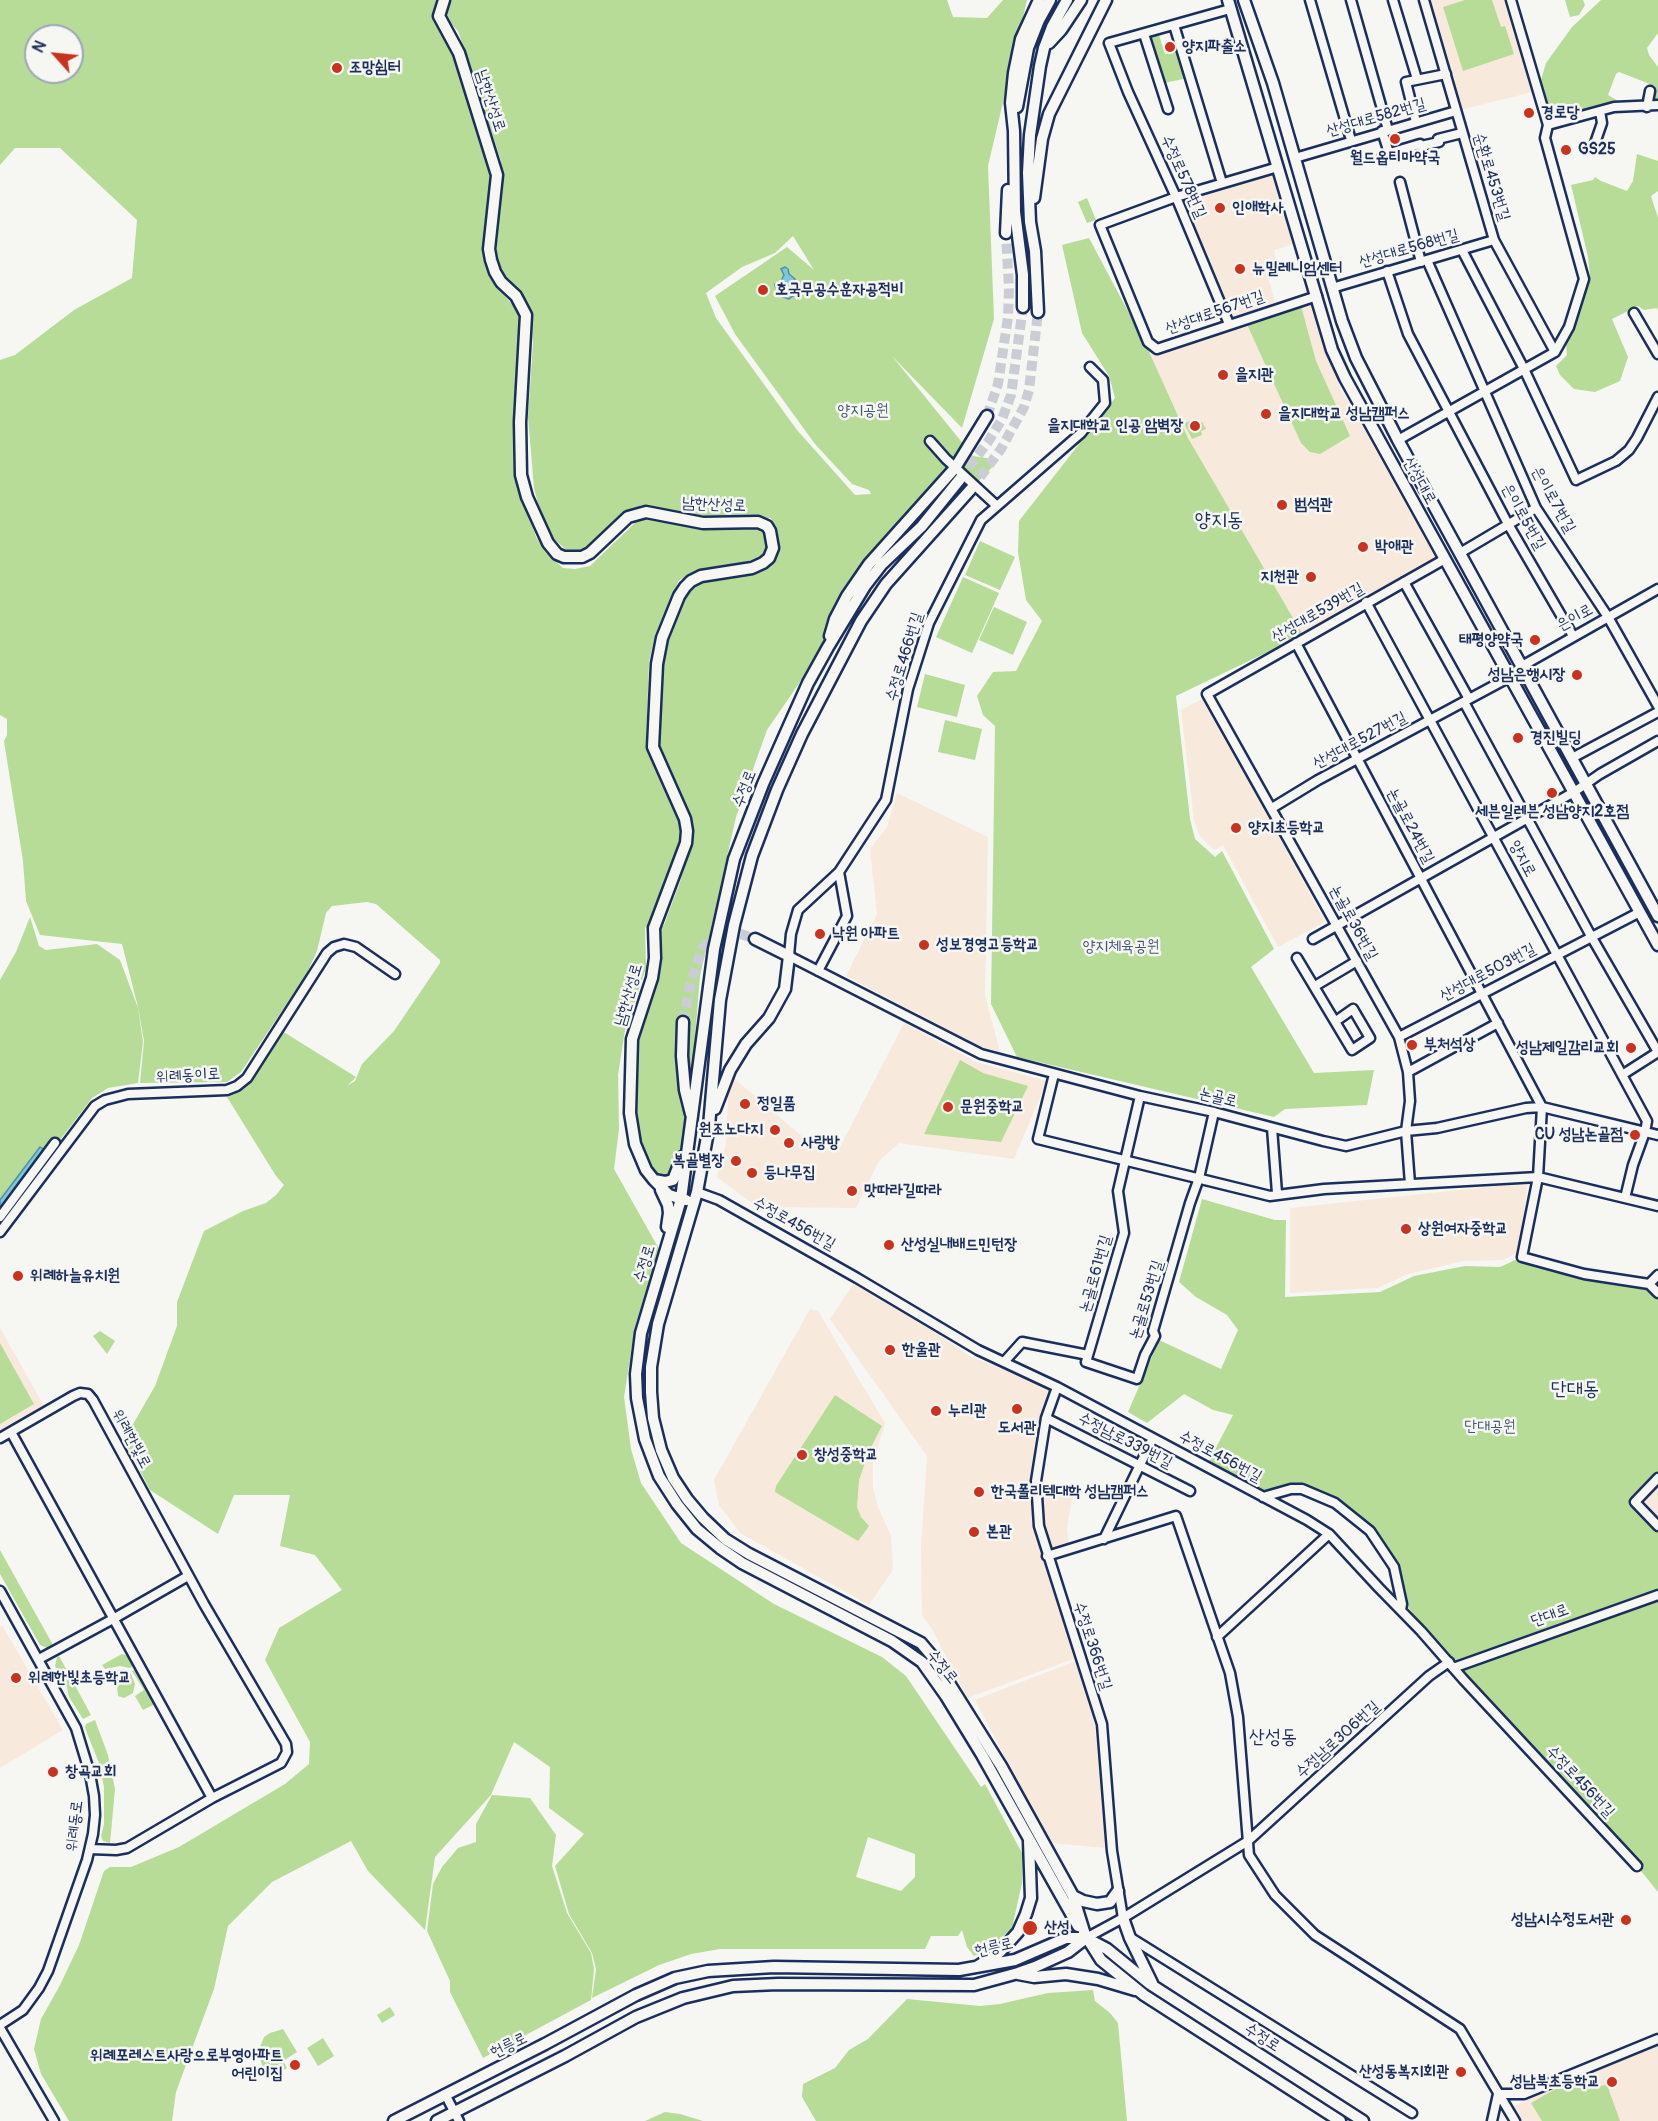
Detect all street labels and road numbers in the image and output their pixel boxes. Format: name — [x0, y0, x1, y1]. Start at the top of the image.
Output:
street label: 남한산성로 — [471, 67, 509, 135]
street label: 산성대로582번길 — [1324, 95, 1428, 141]
street label: 순환로453번길 — [1468, 131, 1514, 223]
street label: 수정로578번길 — [1156, 132, 1210, 222]
street label: 산성대로568번길 — [1357, 226, 1461, 272]
street label: 산성대로567번길 — [1163, 287, 1267, 339]
street label: 산성대로 — [1398, 454, 1440, 508]
street label: 은이로7번길 — [1527, 463, 1579, 537]
street label: 은이로5번길 — [1497, 480, 1549, 554]
street label: 남한산성로 — [681, 494, 747, 516]
street label: 산성대로539번길 — [1269, 579, 1367, 647]
street label: 은이로 — [1553, 600, 1597, 636]
street label: 수정로466번길 — [882, 610, 928, 704]
street label: 산성대로527번길 — [1310, 708, 1410, 774]
street label: 수정로 — [729, 767, 761, 811]
street label: 논골로24번길 — [1382, 785, 1438, 867]
street label: 양지로 — [1504, 837, 1540, 881]
street label: 논골로36번길 — [1325, 882, 1381, 964]
street label: 산성대로503번길 — [1437, 940, 1539, 1006]
street label: 남한산성로 — [611, 961, 647, 1029]
street label: 위례동이로 — [155, 1065, 221, 1087]
street label: 논골로 — [1197, 1084, 1239, 1112]
street label: 수정로456번길 — [749, 1193, 839, 1255]
street label: 논골로61번길 — [1076, 1233, 1116, 1315]
street label: 수정로 — [630, 1243, 660, 1285]
street label: 논골로53번길 — [1126, 1258, 1168, 1342]
street label: 위례한빛로 — [107, 1406, 155, 1472]
street label: 수정남로339번길 — [1075, 1409, 1175, 1473]
street label: 수정로456번길 — [1175, 1427, 1265, 1487]
street label: 수정로366번길 — [1069, 1599, 1115, 1693]
street label: 단대로 — [1529, 1600, 1571, 1632]
street label: 수정로 — [922, 1646, 962, 1688]
street label: 수정남로306번길 — [1292, 1697, 1384, 1783]
street label: 수정로456번길 — [1542, 1742, 1618, 1822]
street label: 위례동로 — [62, 1799, 88, 1853]
street label: 헌릉로 — [973, 1934, 1015, 1962]
street label: 수정로 — [1241, 2019, 1283, 2057]
street label: 헌릉로 — [487, 2029, 531, 2063]

